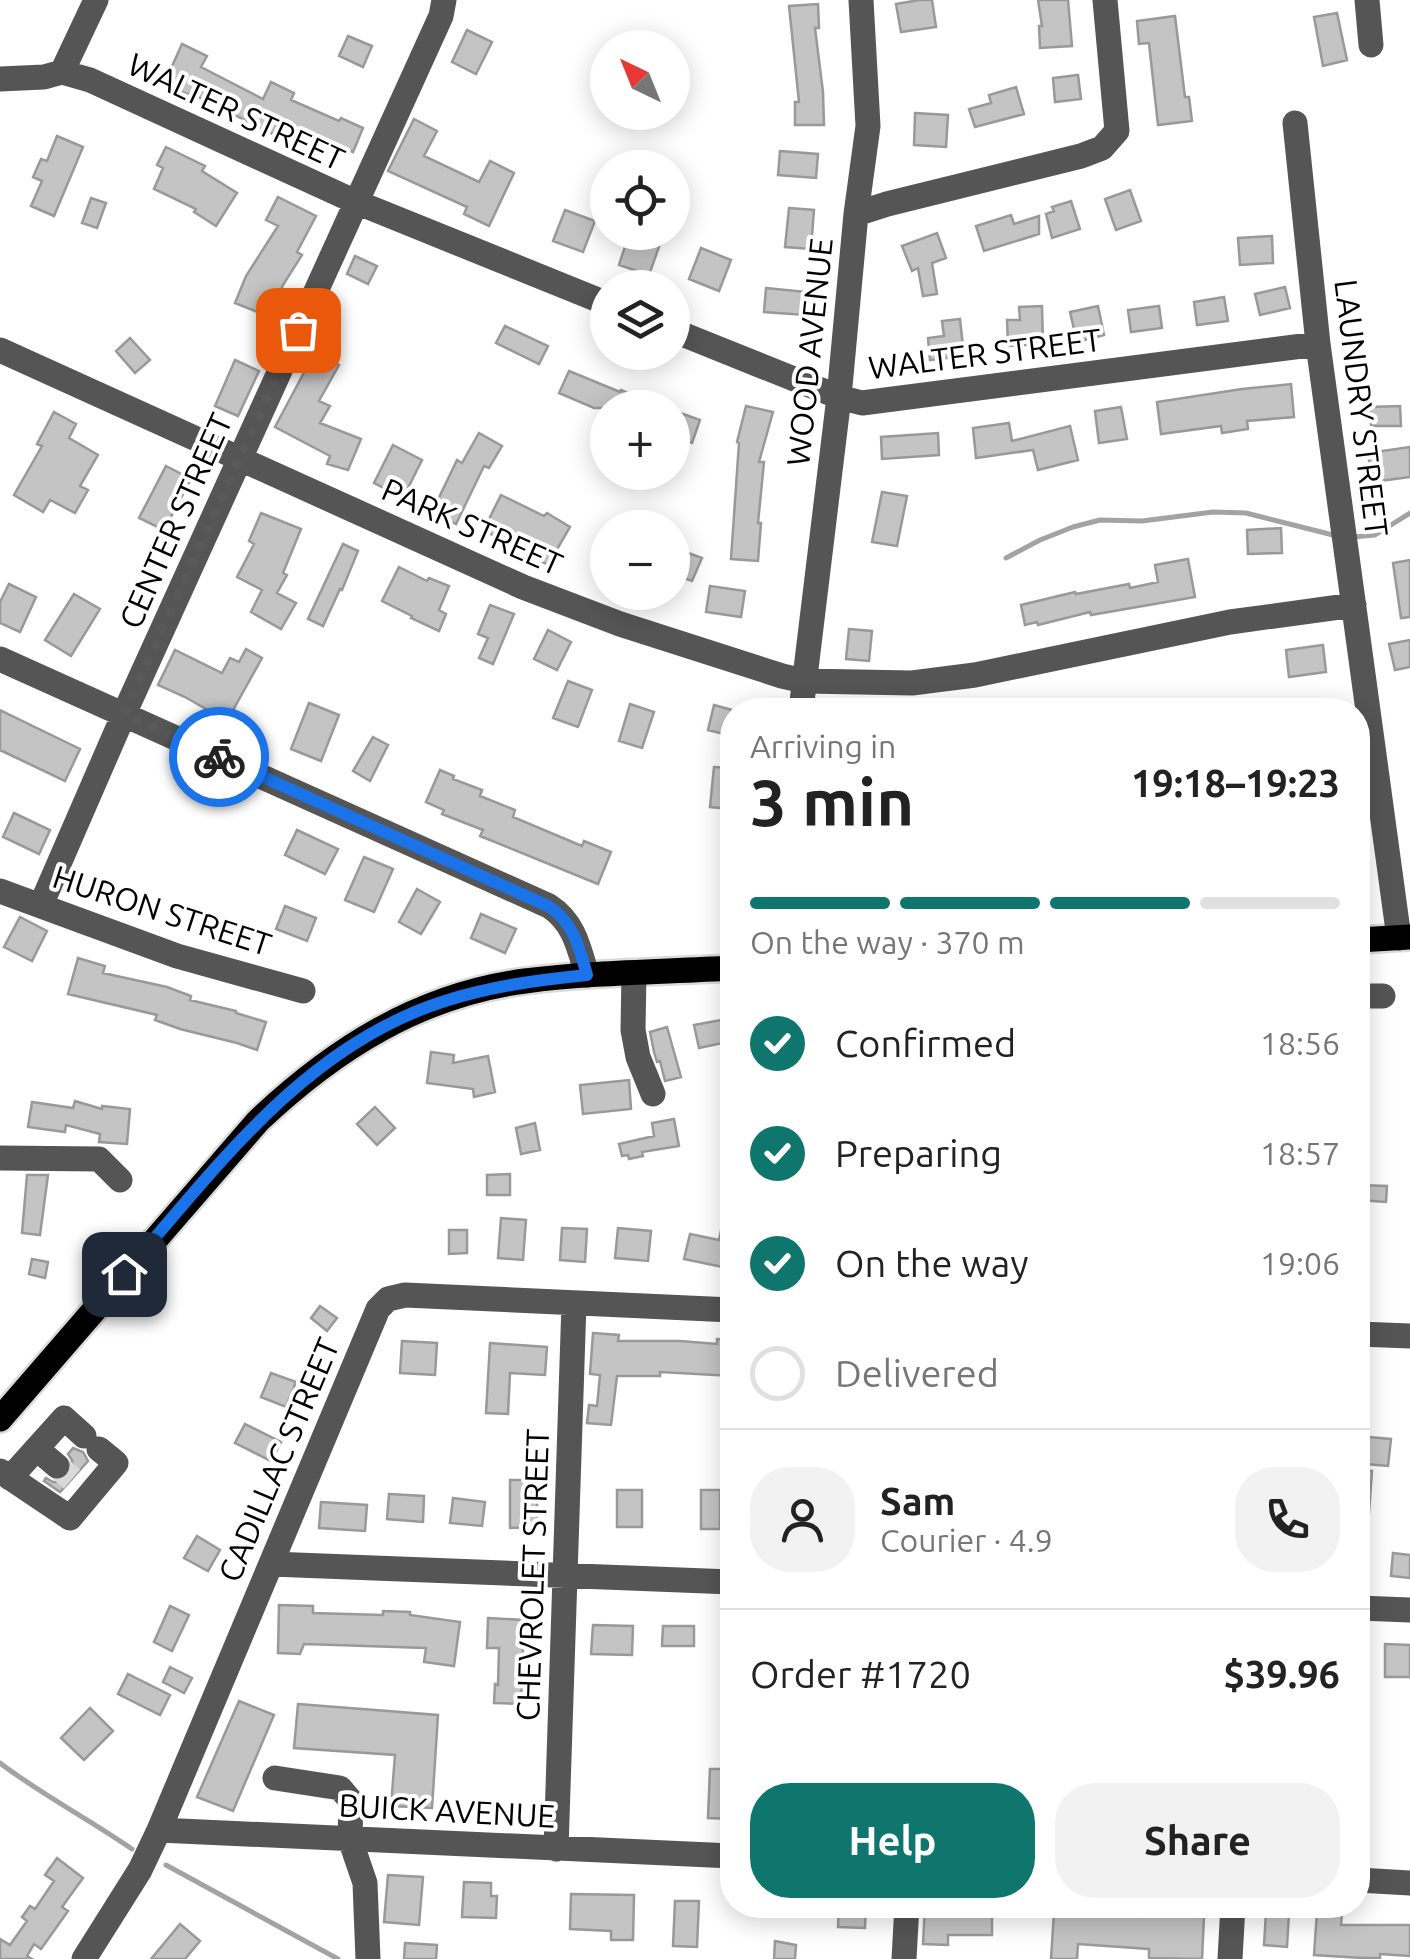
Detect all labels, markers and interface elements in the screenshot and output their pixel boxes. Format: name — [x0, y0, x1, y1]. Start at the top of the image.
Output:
north arrow — [590, 30, 690, 130]
map controls — [590, 30, 690, 610]
street label: WALTER STREET — [123, 45, 350, 177]
button: locate — [590, 150, 690, 250]
street label: WOOD AVENUE — [779, 236, 839, 468]
button: layers — [590, 270, 690, 370]
street label: LAUNDRY STREET — [1328, 277, 1396, 539]
pin — [256, 288, 341, 373]
icon: bag — [271, 303, 326, 358]
street label: WALTER STREET — [866, 321, 1104, 385]
button: + — [590, 390, 690, 490]
street label: CENTER STREET — [112, 407, 239, 634]
street label: PARK STREET — [377, 470, 568, 582]
button: − — [590, 510, 690, 610]
courier — [169, 707, 269, 807]
text: Arriving in — [750, 728, 896, 764]
icon: bike — [192, 730, 247, 785]
text: 19:18–19:23 — [1131, 762, 1340, 804]
text: 3 min — [750, 765, 914, 838]
street label: HURON STREET — [49, 858, 276, 962]
text: On the way · 370 m — [750, 924, 1025, 960]
icon: check — [750, 1016, 805, 1071]
text: Confirmed — [835, 1022, 1016, 1064]
text: 18:56 — [1260, 1025, 1340, 1061]
icon: check — [750, 1126, 805, 1181]
text: Preparing — [835, 1132, 1002, 1174]
text: 18:57 — [1260, 1135, 1340, 1171]
pin — [82, 1232, 167, 1317]
icon: check — [750, 1236, 805, 1291]
text: On the way — [835, 1242, 1028, 1284]
text: 19:06 — [1260, 1245, 1340, 1281]
icon: home — [97, 1247, 152, 1302]
street label: CADILLAC STREET — [211, 1332, 346, 1587]
text: Delivered — [835, 1352, 999, 1394]
street label: CHEVROLET STREET — [509, 1428, 555, 1722]
button: person — [750, 1467, 855, 1572]
button: phone — [1235, 1467, 1340, 1572]
text: Sam — [880, 1480, 955, 1522]
text: Courier · 4.9 — [880, 1522, 1053, 1558]
text: Order #1720 — [750, 1653, 971, 1695]
text: $39.96 — [1223, 1653, 1340, 1695]
button: Help — [750, 1783, 1035, 1898]
button: Share — [1055, 1783, 1340, 1898]
street label: BUICK AVENUE — [338, 1786, 556, 1834]

